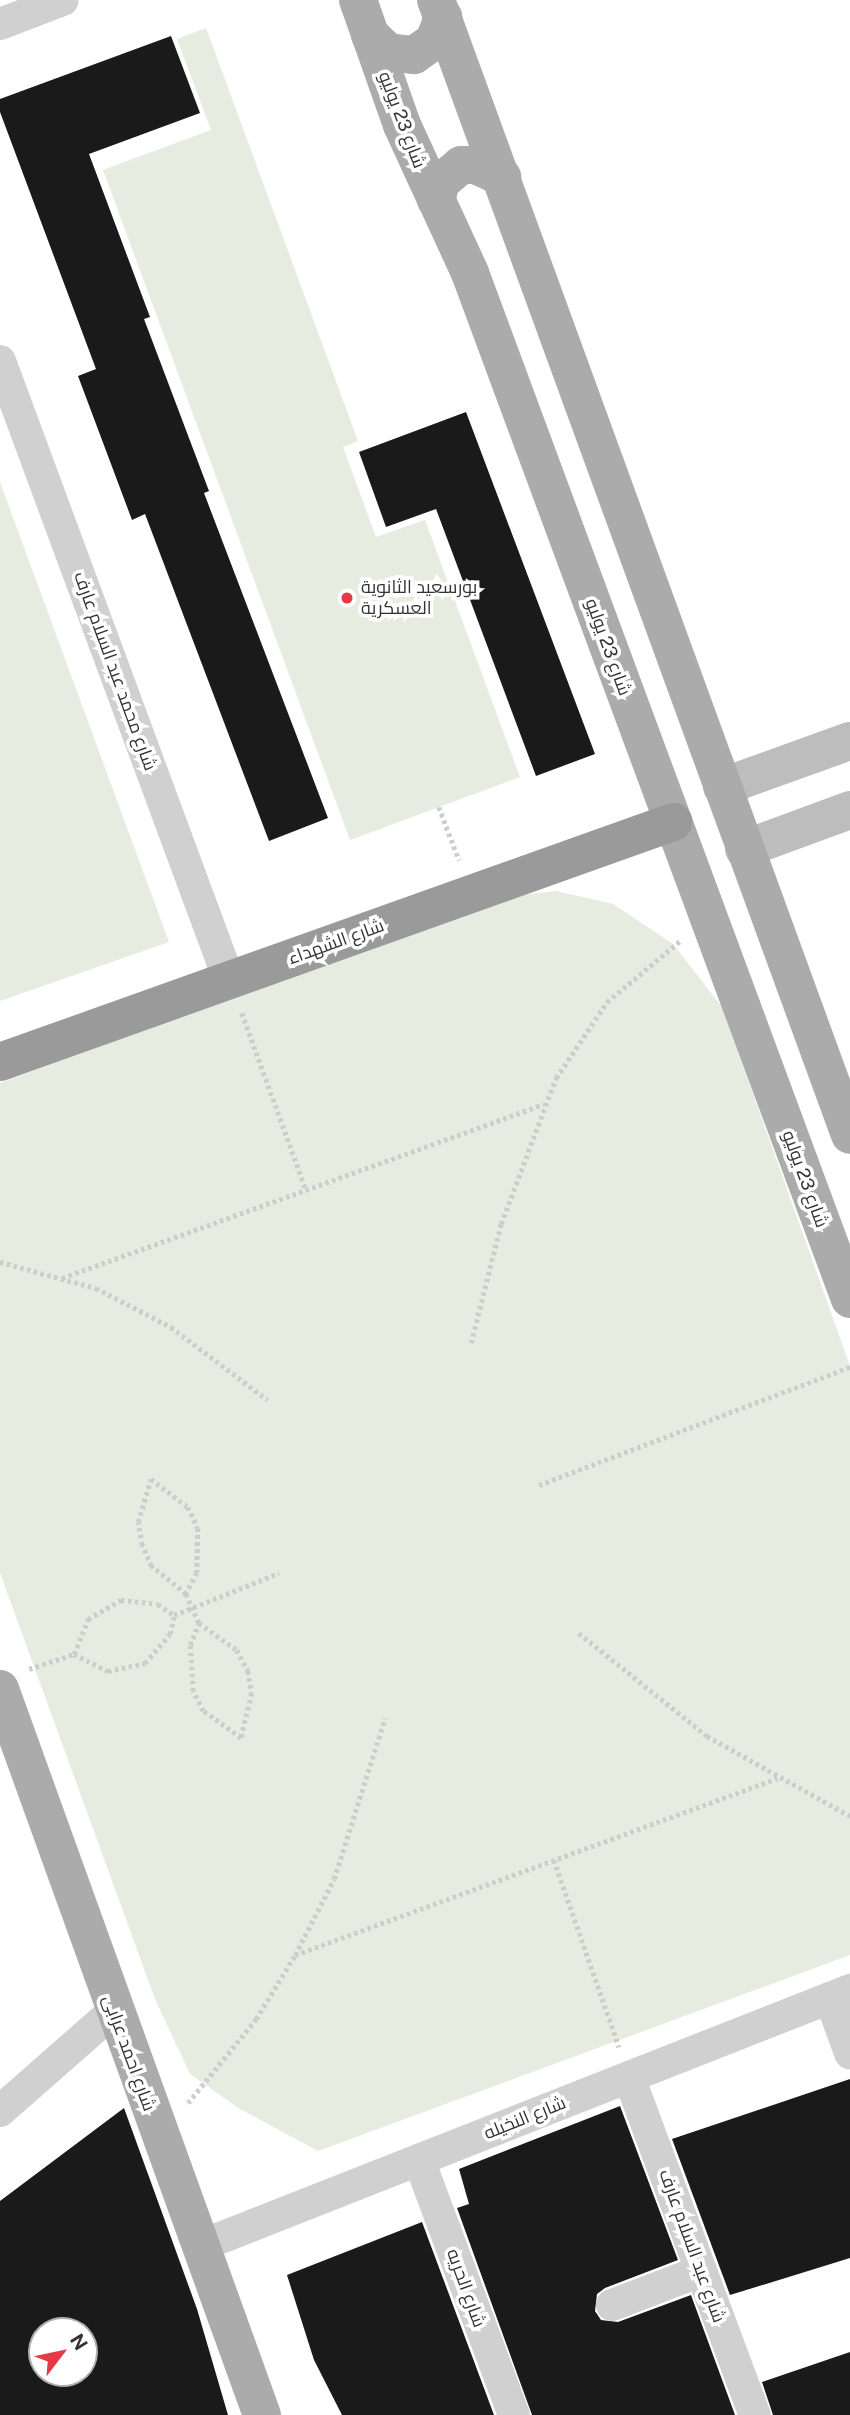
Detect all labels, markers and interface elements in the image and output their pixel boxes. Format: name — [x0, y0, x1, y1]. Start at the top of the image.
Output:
street label: شارع 23 يوليو — [374, 69, 430, 171]
street label: شارع محمد عبد السلام عارف — [69, 569, 161, 773]
place label: بورسعيد الثانوية العسكرية — [361, 577, 477, 620]
marker: بورسعيد الثانوية العسكرية — [339, 590, 355, 606]
street label: شارع 23 يوليو — [580, 596, 636, 698]
street label: شارع الشهداء — [285, 915, 387, 969]
street label: شارع 23 يوليو — [777, 1128, 833, 1230]
street label: شارع احمد عرابى — [98, 1992, 160, 2114]
street label: شارع النخيله — [481, 2092, 569, 2144]
street label: شارع عبد السلام عارف — [654, 2166, 730, 2326]
street label: شارع الحريه — [442, 2246, 490, 2330]
north arrow — [28, 2317, 98, 2387]
text: N — [66, 2330, 92, 2354]

